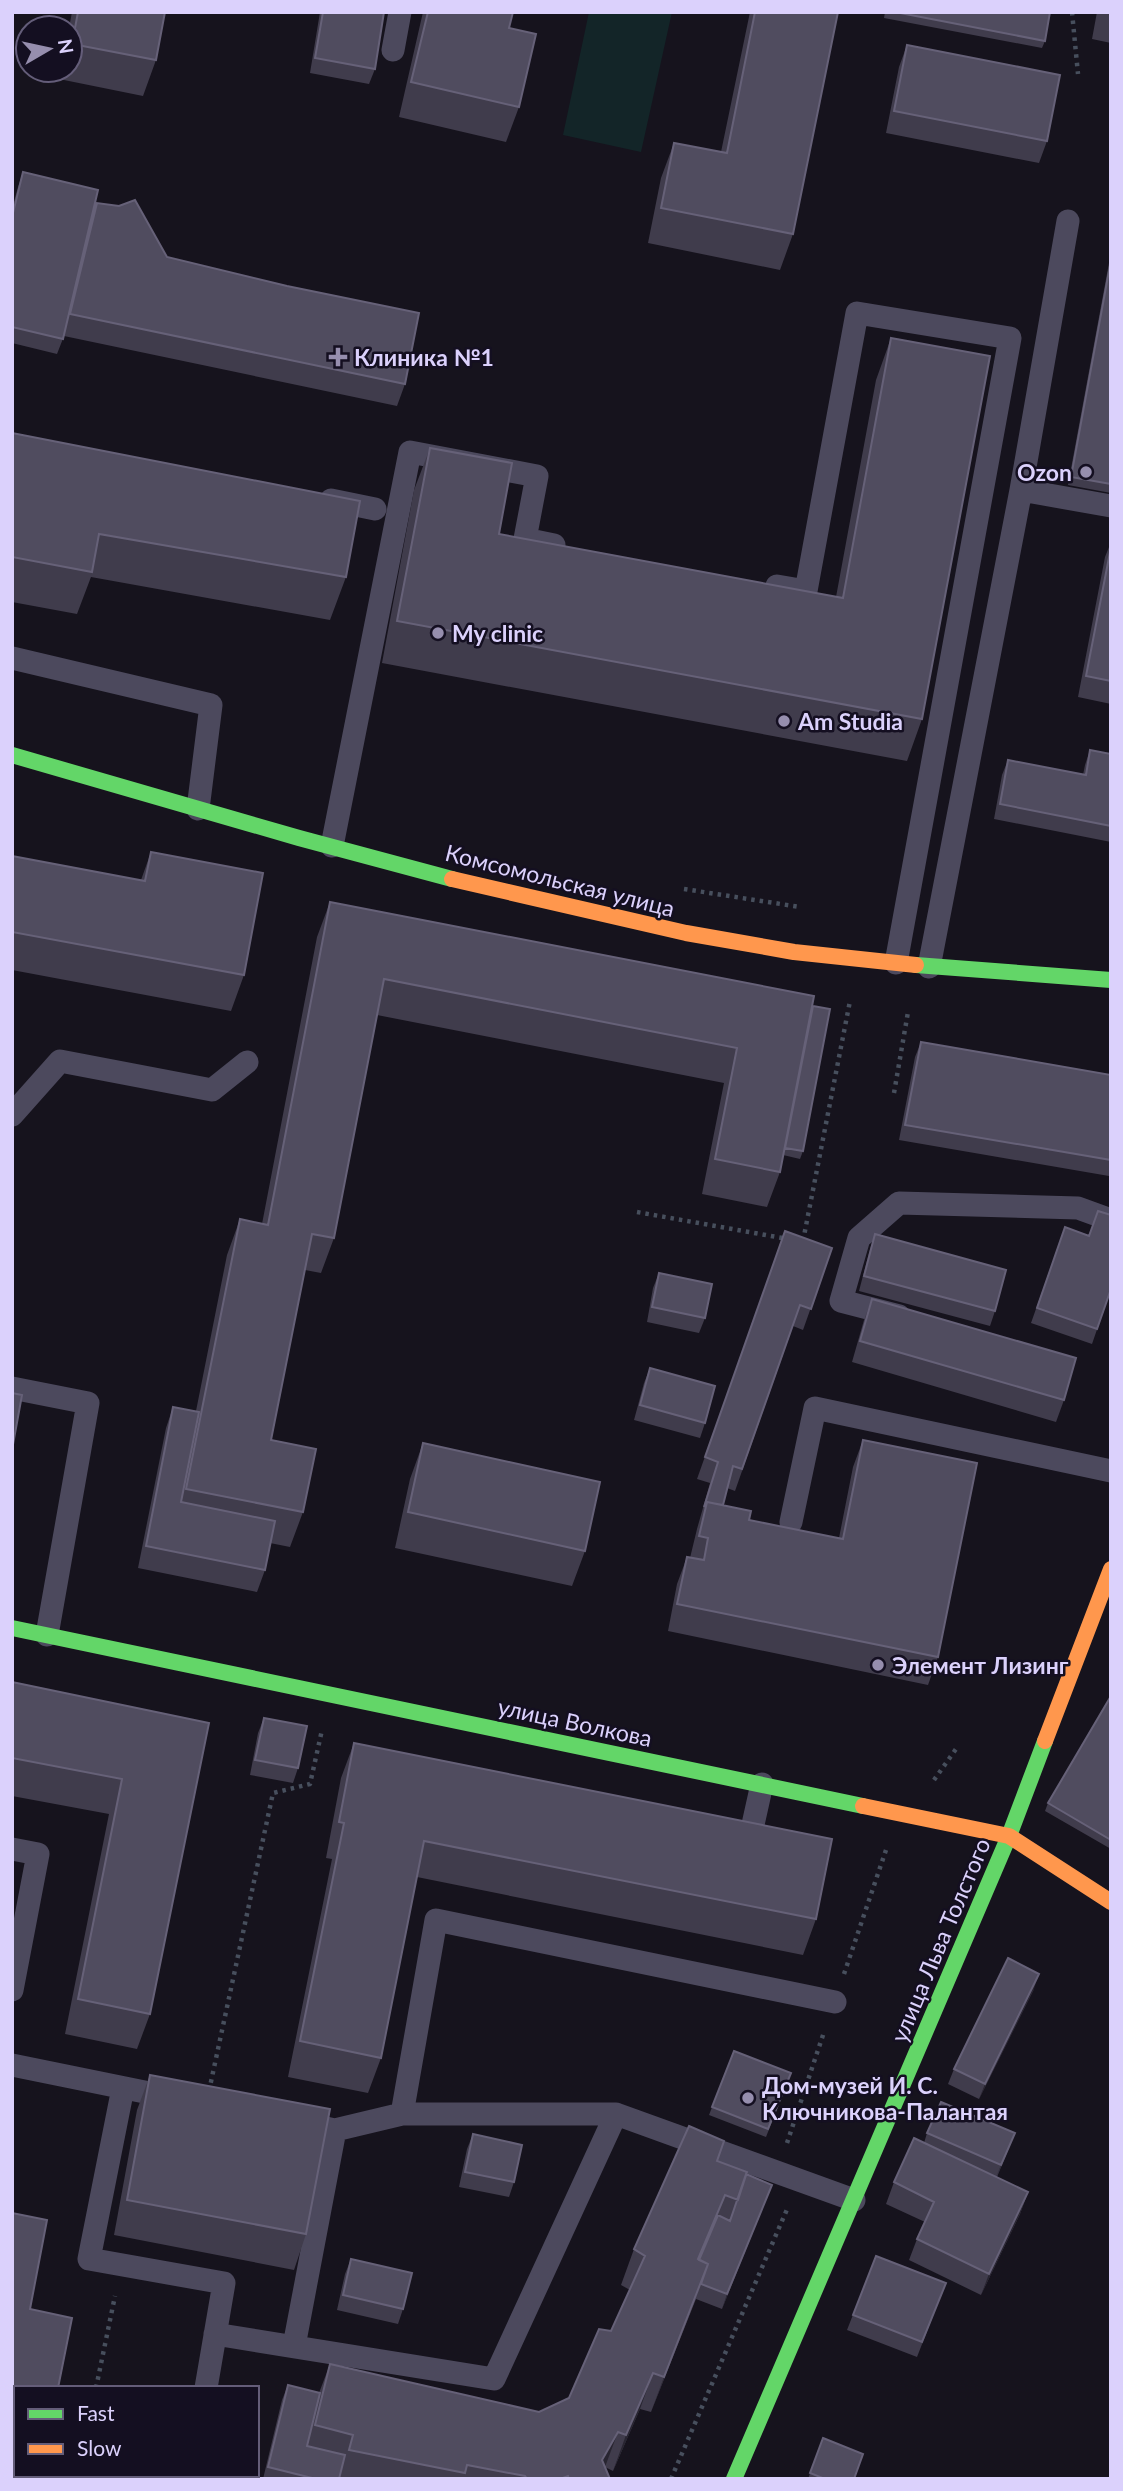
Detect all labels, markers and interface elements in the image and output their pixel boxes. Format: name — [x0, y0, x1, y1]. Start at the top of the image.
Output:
north arrow — [14, 14, 84, 84]
text: N — [54, 37, 79, 55]
place label: Клиника №1 — [354, 343, 494, 371]
marker: Клиника №1 — [328, 347, 348, 367]
place label: Ozon — [1017, 458, 1072, 486]
marker: Ozon — [1078, 464, 1094, 480]
place label: My clinic — [452, 619, 543, 647]
marker: My clinic — [430, 625, 446, 641]
place label: Am Studia — [797, 707, 903, 735]
marker: Am Studia — [776, 713, 792, 729]
street label: Комсомольская улица — [442, 838, 678, 922]
place label: Элемент Лизинг — [892, 1651, 1069, 1679]
marker: Элемент Лизинг — [870, 1657, 886, 1673]
street label: улица Волкова — [495, 1692, 655, 1752]
street label: улица Льва Толстого — [884, 1834, 996, 2046]
place label: Дом-музей И. С. Ключникова-Палантая — [762, 2071, 1008, 2125]
marker: Дом-музей И. С. Ключникова-Палантая — [740, 2090, 756, 2106]
legend — [14, 2386, 259, 2477]
text: Fast — [77, 2400, 115, 2425]
text: Slow — [77, 2435, 122, 2460]

